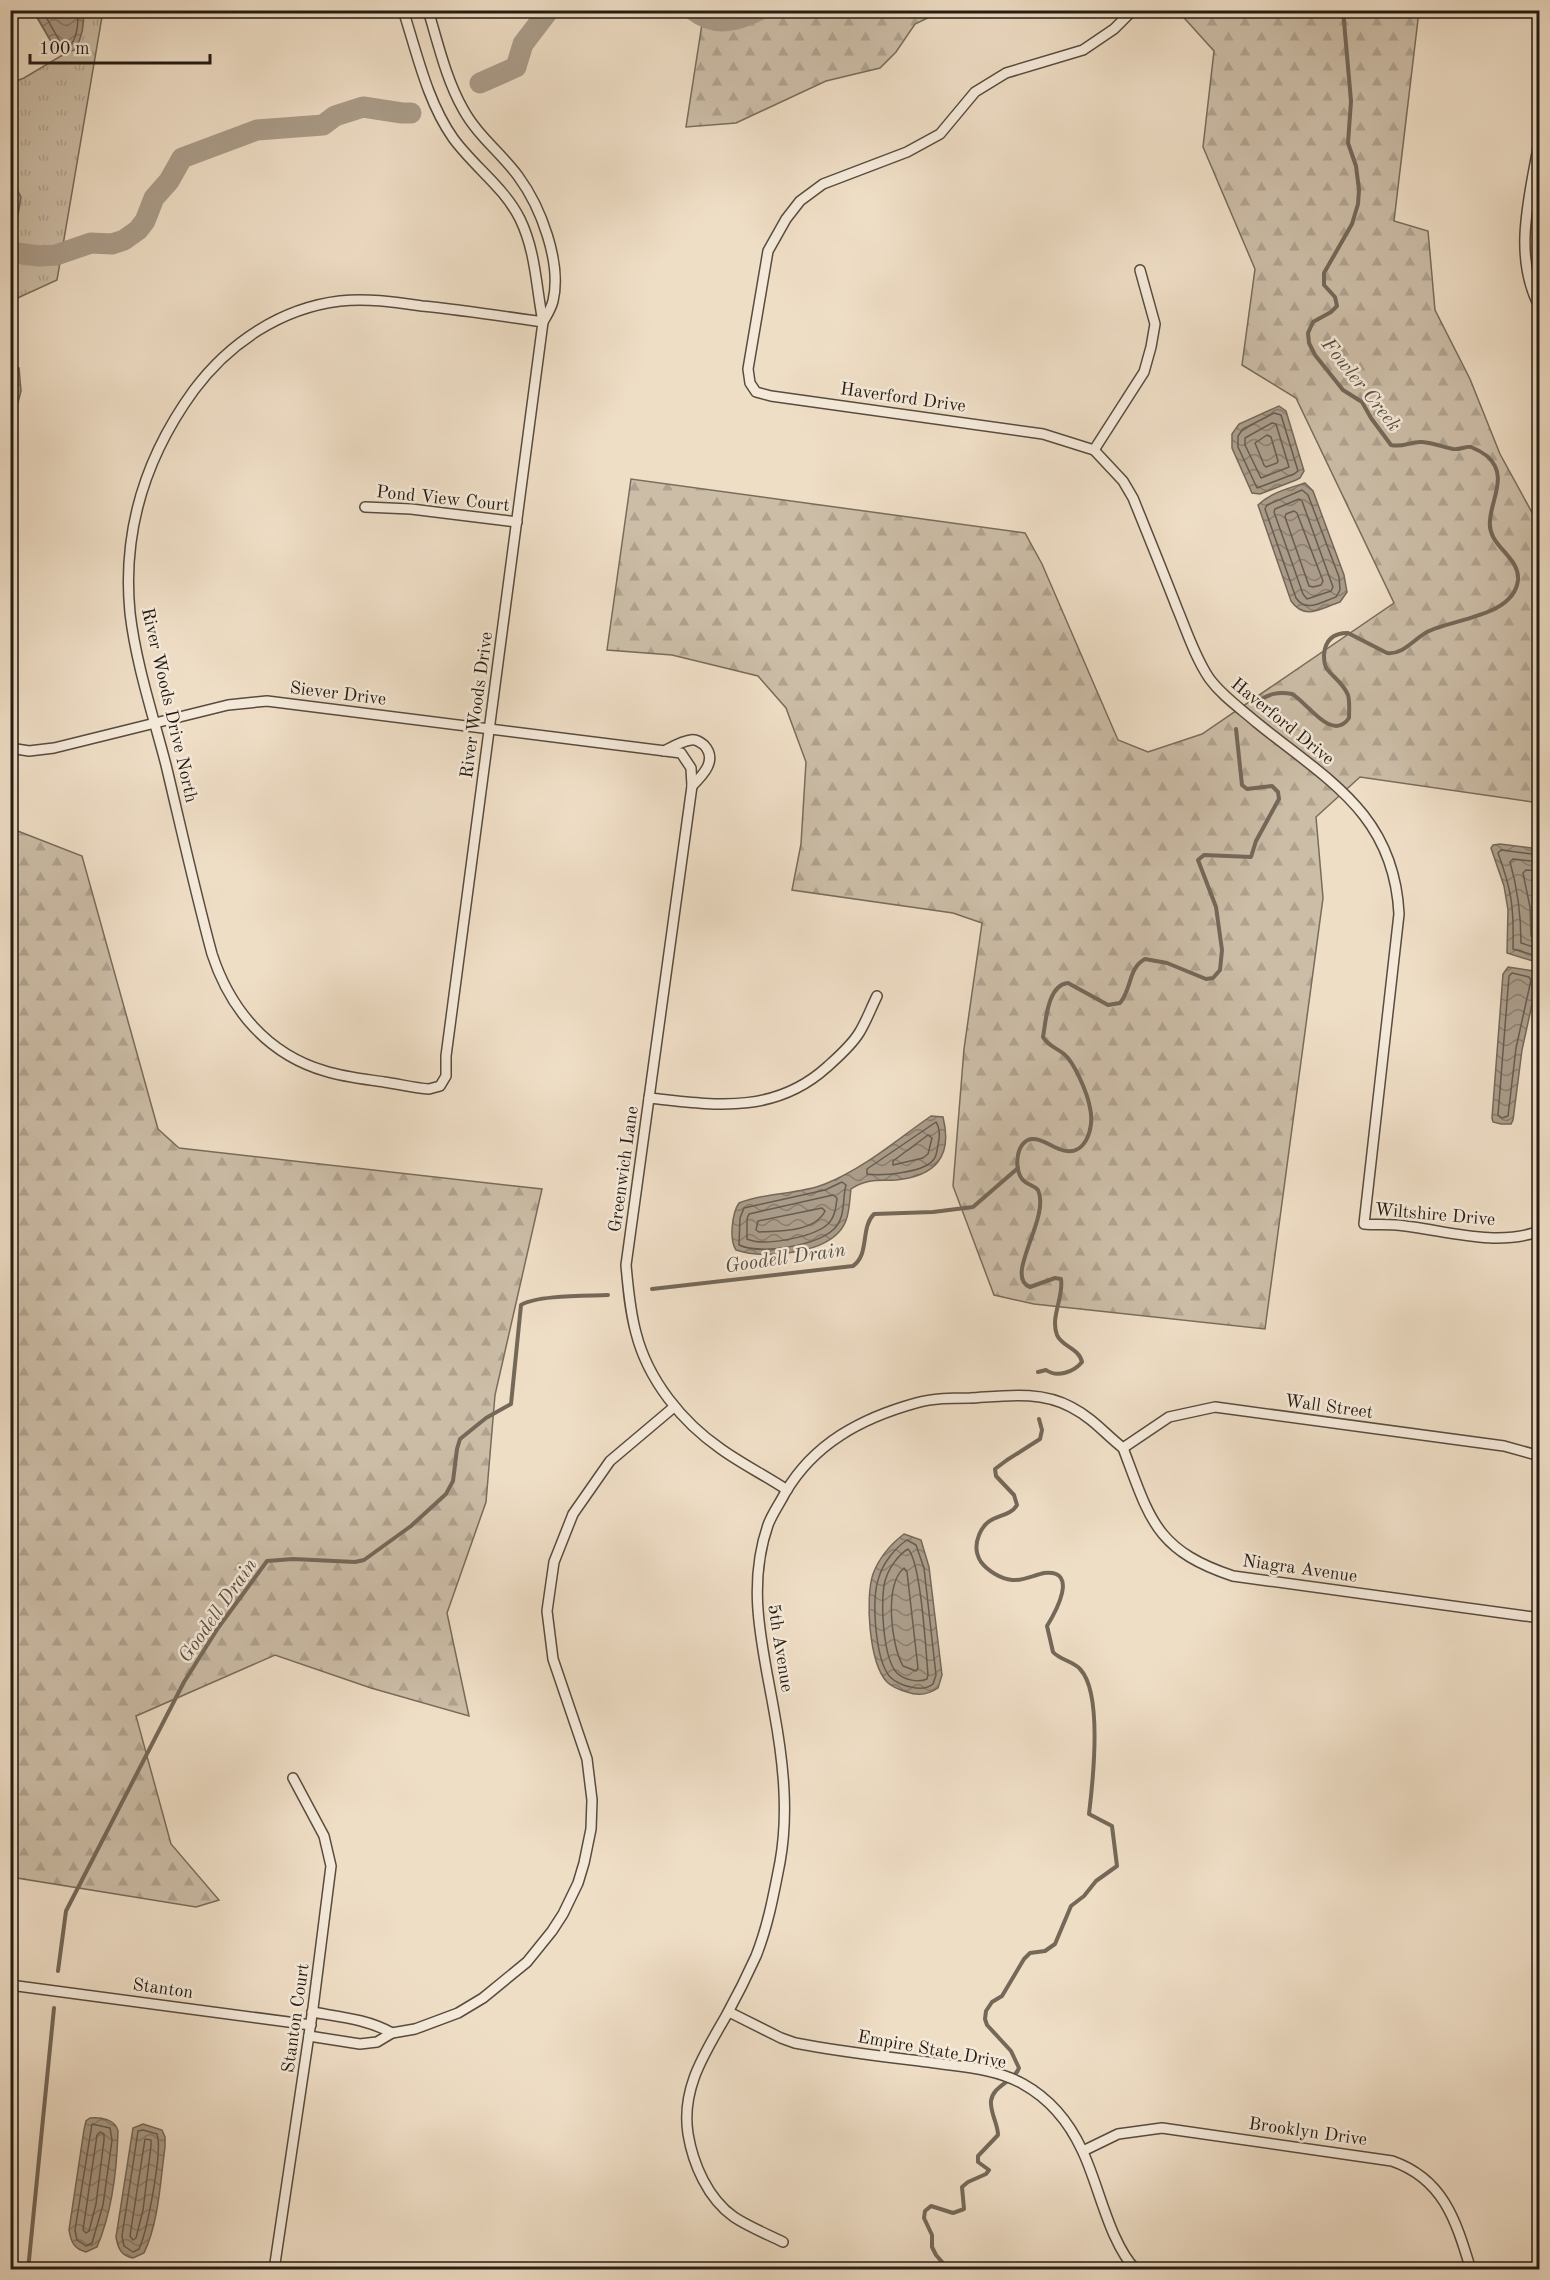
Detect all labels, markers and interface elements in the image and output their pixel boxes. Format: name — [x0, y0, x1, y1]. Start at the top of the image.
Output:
scale bar — [30, 27, 210, 65]
text: 100 m — [39, 40, 90, 58]
water label: Fowler Creek — [1316, 334, 1404, 436]
street label: Haverford Drive — [839, 380, 967, 416]
street label: Pond View Court — [375, 483, 510, 515]
street label: River Woods Drive North — [138, 606, 200, 805]
street label: River Woods Drive — [458, 631, 496, 780]
street label: Haverford Drive — [1227, 675, 1337, 769]
street label: Siever Drive — [289, 679, 387, 709]
street label: Greenwich Lane — [606, 1105, 642, 1233]
street label: Wiltshire Drive — [1374, 1201, 1496, 1229]
water label: Goodell Drain — [724, 1241, 847, 1277]
street label: Wall Street — [1283, 1392, 1374, 1422]
street label: Niagra Avenue — [1241, 1552, 1358, 1586]
water label: Goodell Drain — [176, 1556, 262, 1667]
street label: 5th Avenue — [764, 1603, 796, 1693]
street label: Stanton Court — [279, 1962, 313, 2074]
street label: Stanton — [131, 1976, 195, 2002]
street label: Empire State Drive — [856, 2028, 1008, 2072]
street label: Brooklyn Drive — [1247, 2115, 1368, 2149]

